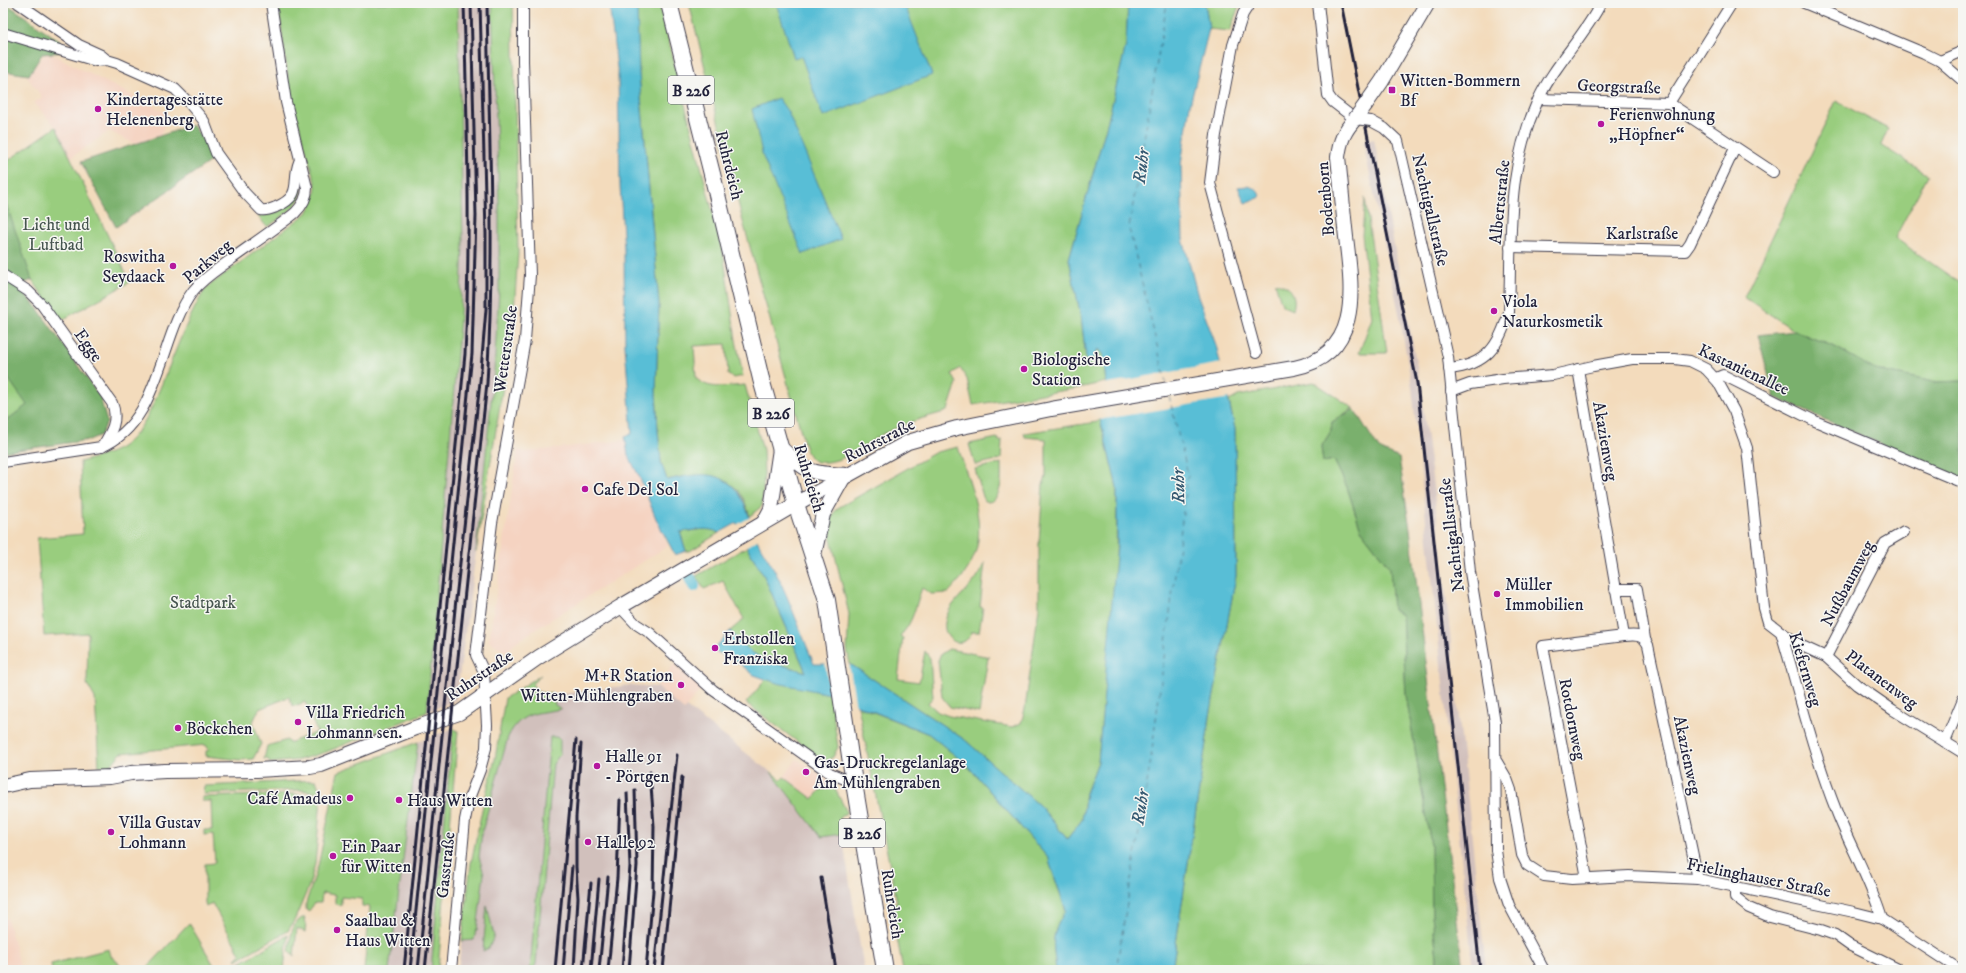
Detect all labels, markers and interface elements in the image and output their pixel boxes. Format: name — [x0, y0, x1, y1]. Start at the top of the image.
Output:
place label: Witten-Bommern Bf — [1399, 70, 1520, 112]
street label: Georgstraße — [1577, 75, 1661, 99]
road number: B 226 — [668, 76, 714, 104]
marker: Witten-Bommern Bf — [1387, 85, 1397, 95]
place label: Kindertagesstätte Helenenberg — [106, 89, 223, 131]
marker: Kindertagesstätte Helenenberg — [93, 104, 103, 114]
place label: Ferienwohnung „Höpfner“ — [1609, 104, 1715, 146]
marker: Ferienwohnung „Höpfner“ — [1596, 119, 1606, 129]
street label: Ruhrdeich — [710, 128, 748, 202]
water label: Ruhr — [1129, 146, 1155, 186]
street label: Nachtigallstraße — [1406, 152, 1454, 268]
street label: Albertstraße — [1485, 159, 1515, 245]
street label: Bodenborn — [1312, 161, 1340, 237]
park label: Licht und Luftbad — [22, 214, 90, 256]
street label: Karlstraße — [1606, 223, 1678, 245]
street label: Parkweg — [178, 234, 237, 289]
place label: Roswitha Seydaack — [102, 246, 166, 288]
marker: Roswitha Seydaack — [168, 261, 178, 271]
place label: Viola Naturkosmetik — [1501, 291, 1603, 333]
street label: Wetterstraße — [489, 304, 523, 395]
marker: Viola Naturkosmetik — [1489, 306, 1499, 316]
street label: Egge — [69, 325, 107, 366]
street label: Kastanienallee — [1694, 339, 1793, 401]
place label: Biologische Station — [1032, 349, 1110, 391]
marker: Biologische Station — [1019, 364, 1029, 374]
road number: B 226 — [748, 399, 794, 427]
street label: Akazienweg — [1587, 400, 1623, 483]
street label: Ruhrstraße — [840, 414, 919, 468]
street label: Ruhrdeich — [788, 441, 830, 515]
water label: Ruhr — [1167, 466, 1191, 505]
street label: Nachtigallstraße — [1434, 477, 1470, 593]
place label: Cafe Del Sol — [593, 479, 678, 501]
marker: Cafe Del Sol — [580, 484, 590, 494]
street label: Nußbaumweg — [1816, 536, 1880, 630]
place label: Müller Immobilien — [1505, 574, 1584, 616]
marker: Müller Immobilien — [1492, 589, 1502, 599]
park label: Stadtpark — [170, 592, 237, 614]
place label: Erbstollen Franziska — [723, 628, 795, 670]
street label: Kiefernweg — [1783, 629, 1827, 710]
marker: Erbstollen Franziska — [710, 643, 720, 653]
street label: Ruhrstraße — [442, 645, 518, 706]
street label: Platanenweg — [1841, 645, 1923, 715]
place label: M+R Station Witten-Mühlengraben — [519, 665, 673, 707]
street label: Rotdornweg — [1553, 676, 1591, 763]
marker: M+R Station Witten-Mühlengraben — [676, 680, 686, 690]
place label: Villa Friedrich Lohmann sen. — [305, 702, 405, 744]
street label: Akazienweg — [1668, 714, 1706, 797]
marker: Villa Friedrich Lohmann sen. — [293, 717, 303, 727]
place label: Böckchen — [186, 718, 253, 740]
marker: Böckchen — [173, 723, 183, 733]
place label: Halle 91 - Pörtgen — [605, 746, 669, 788]
place label: Gas-Druckregelanlage Am Mühlengraben — [814, 752, 966, 794]
marker: Halle 91 - Pörtgen — [592, 761, 602, 771]
marker: Gas-Druckregelanlage Am Mühlengraben — [801, 767, 811, 777]
water label: Ruhr — [1127, 786, 1155, 827]
place label: Café Amadeus — [247, 788, 342, 810]
place label: Haus Witten — [407, 790, 493, 812]
marker: Café Amadeus — [345, 793, 355, 803]
marker: Haus Witten — [394, 795, 404, 805]
place label: Villa Gustav Lohmann — [118, 812, 201, 854]
road number: B 226 — [839, 819, 885, 847]
marker: Villa Gustav Lohmann — [106, 827, 116, 837]
street label: Gasstraße — [432, 831, 460, 899]
place label: Halle 92 — [596, 832, 656, 854]
place label: Ein Paar für Witten — [341, 836, 411, 878]
marker: Halle 92 — [583, 837, 593, 847]
marker: Ein Paar für Witten — [328, 851, 338, 861]
street label: Frielinghauser Straße — [1685, 853, 1833, 903]
street label: Ruhrdeich — [876, 867, 908, 941]
place label: Saalbau & Haus Witten — [345, 910, 431, 952]
marker: Saalbau & Haus Witten — [332, 925, 342, 935]

